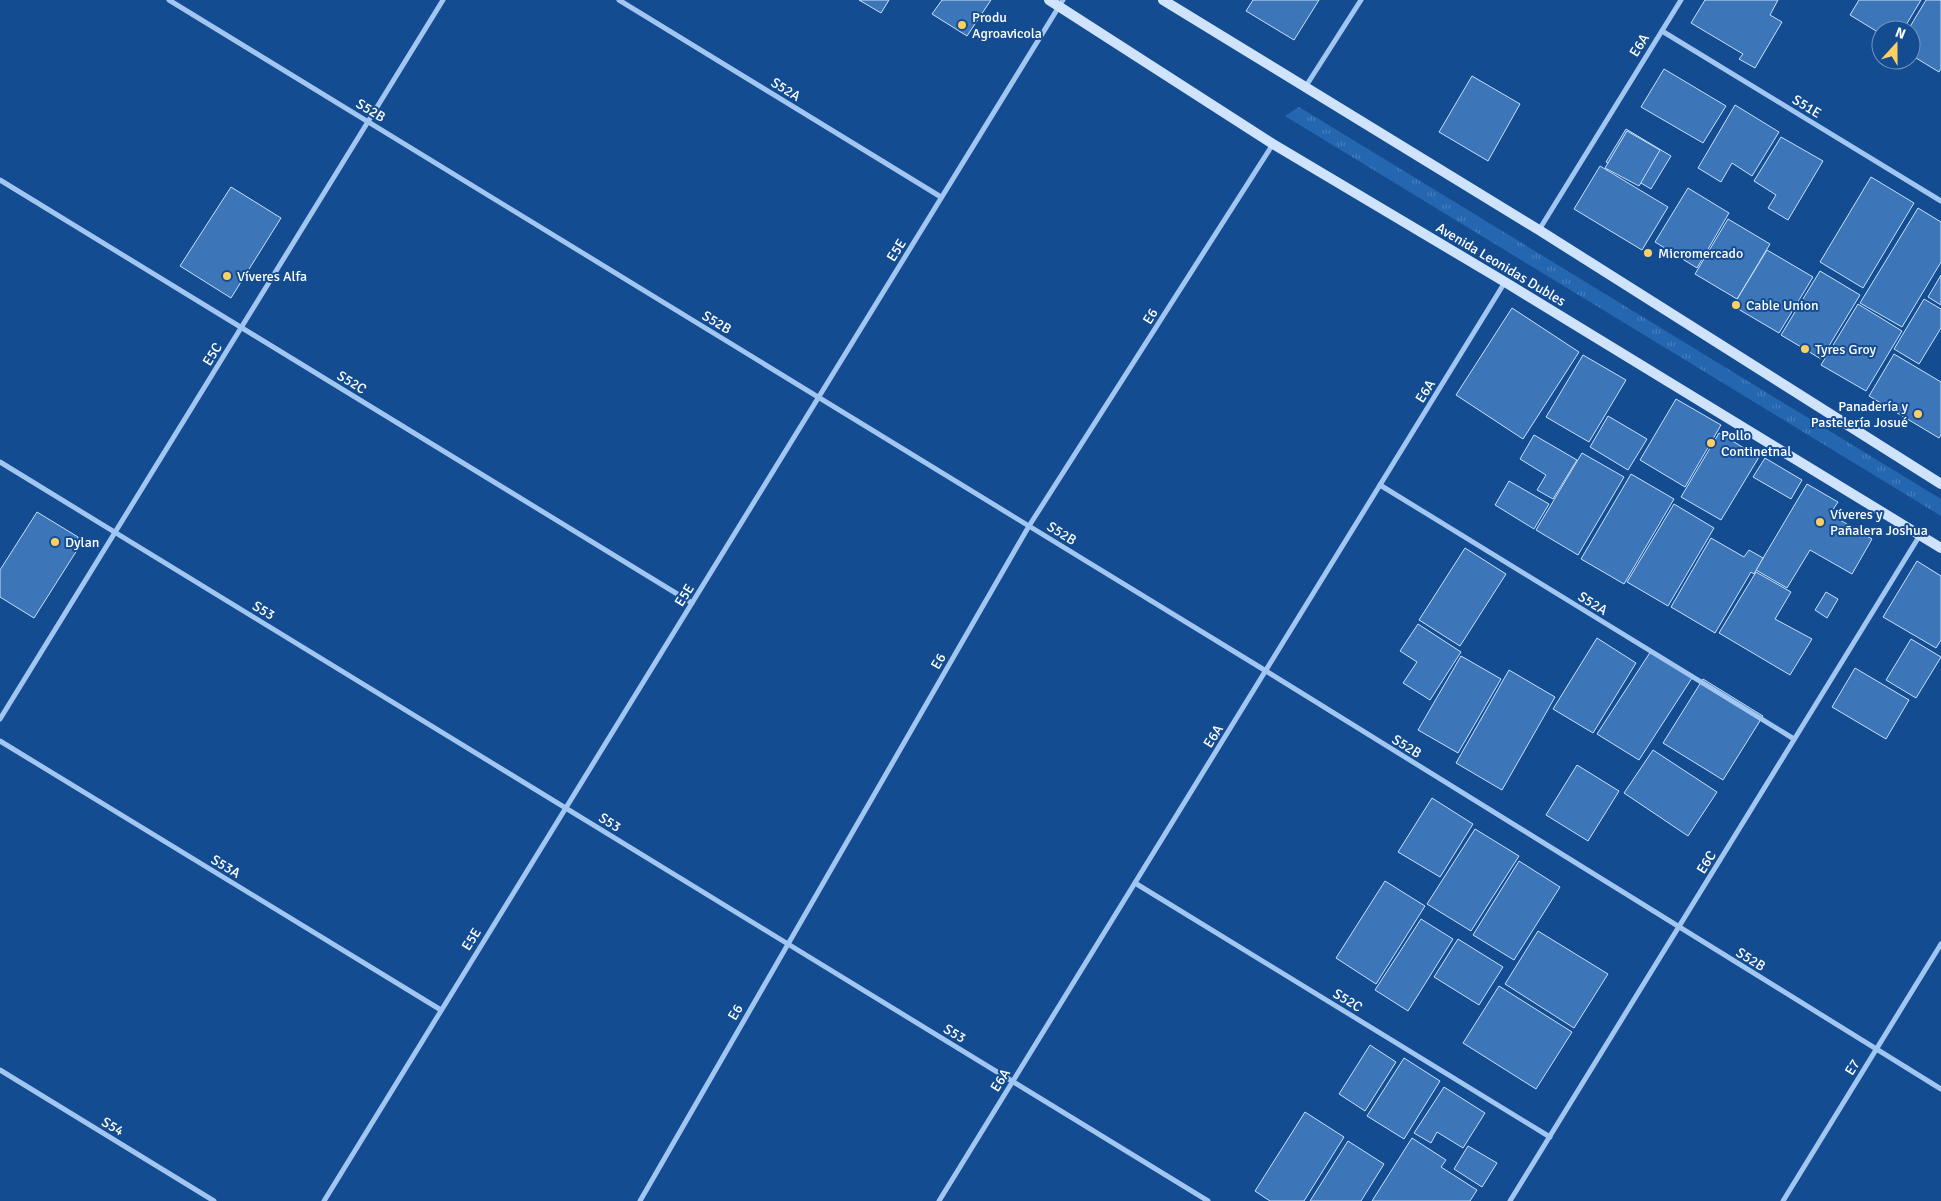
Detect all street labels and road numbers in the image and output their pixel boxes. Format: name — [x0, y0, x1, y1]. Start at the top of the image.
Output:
street label: E6A — [1626, 30, 1653, 60]
street label: S52A — [768, 74, 804, 105]
street label: S51E — [1789, 91, 1824, 122]
street label: S52B — [353, 95, 389, 126]
street label: Avenida Leonidas Dubles — [1433, 219, 1569, 310]
street label: E5E — [883, 236, 910, 265]
street label: E6 — [1139, 305, 1162, 327]
street label: S52B — [699, 307, 735, 338]
street label: E5C — [199, 340, 226, 369]
street label: S52C — [334, 367, 370, 398]
street label: E6A — [1412, 376, 1439, 406]
street label: S52B — [1044, 518, 1080, 549]
street label: E5E — [671, 581, 698, 610]
street label: S52A — [1575, 588, 1611, 619]
street label: S53 — [250, 597, 278, 624]
street label: E6 — [927, 650, 950, 672]
street label: E6A — [1200, 721, 1227, 751]
street label: S52B — [1389, 731, 1425, 762]
street label: S53 — [596, 809, 624, 836]
street label: E6C — [1693, 848, 1720, 877]
street label: S53A — [208, 851, 244, 882]
street label: E5E — [458, 925, 485, 954]
street label: S52B — [1733, 944, 1769, 975]
street label: S52C — [1330, 985, 1366, 1016]
street label: E6 — [724, 1001, 747, 1023]
street label: S53 — [941, 1020, 969, 1047]
street label: E7 — [1841, 1056, 1864, 1078]
street label: E6A — [987, 1065, 1014, 1095]
street label: S54 — [99, 1113, 127, 1140]

